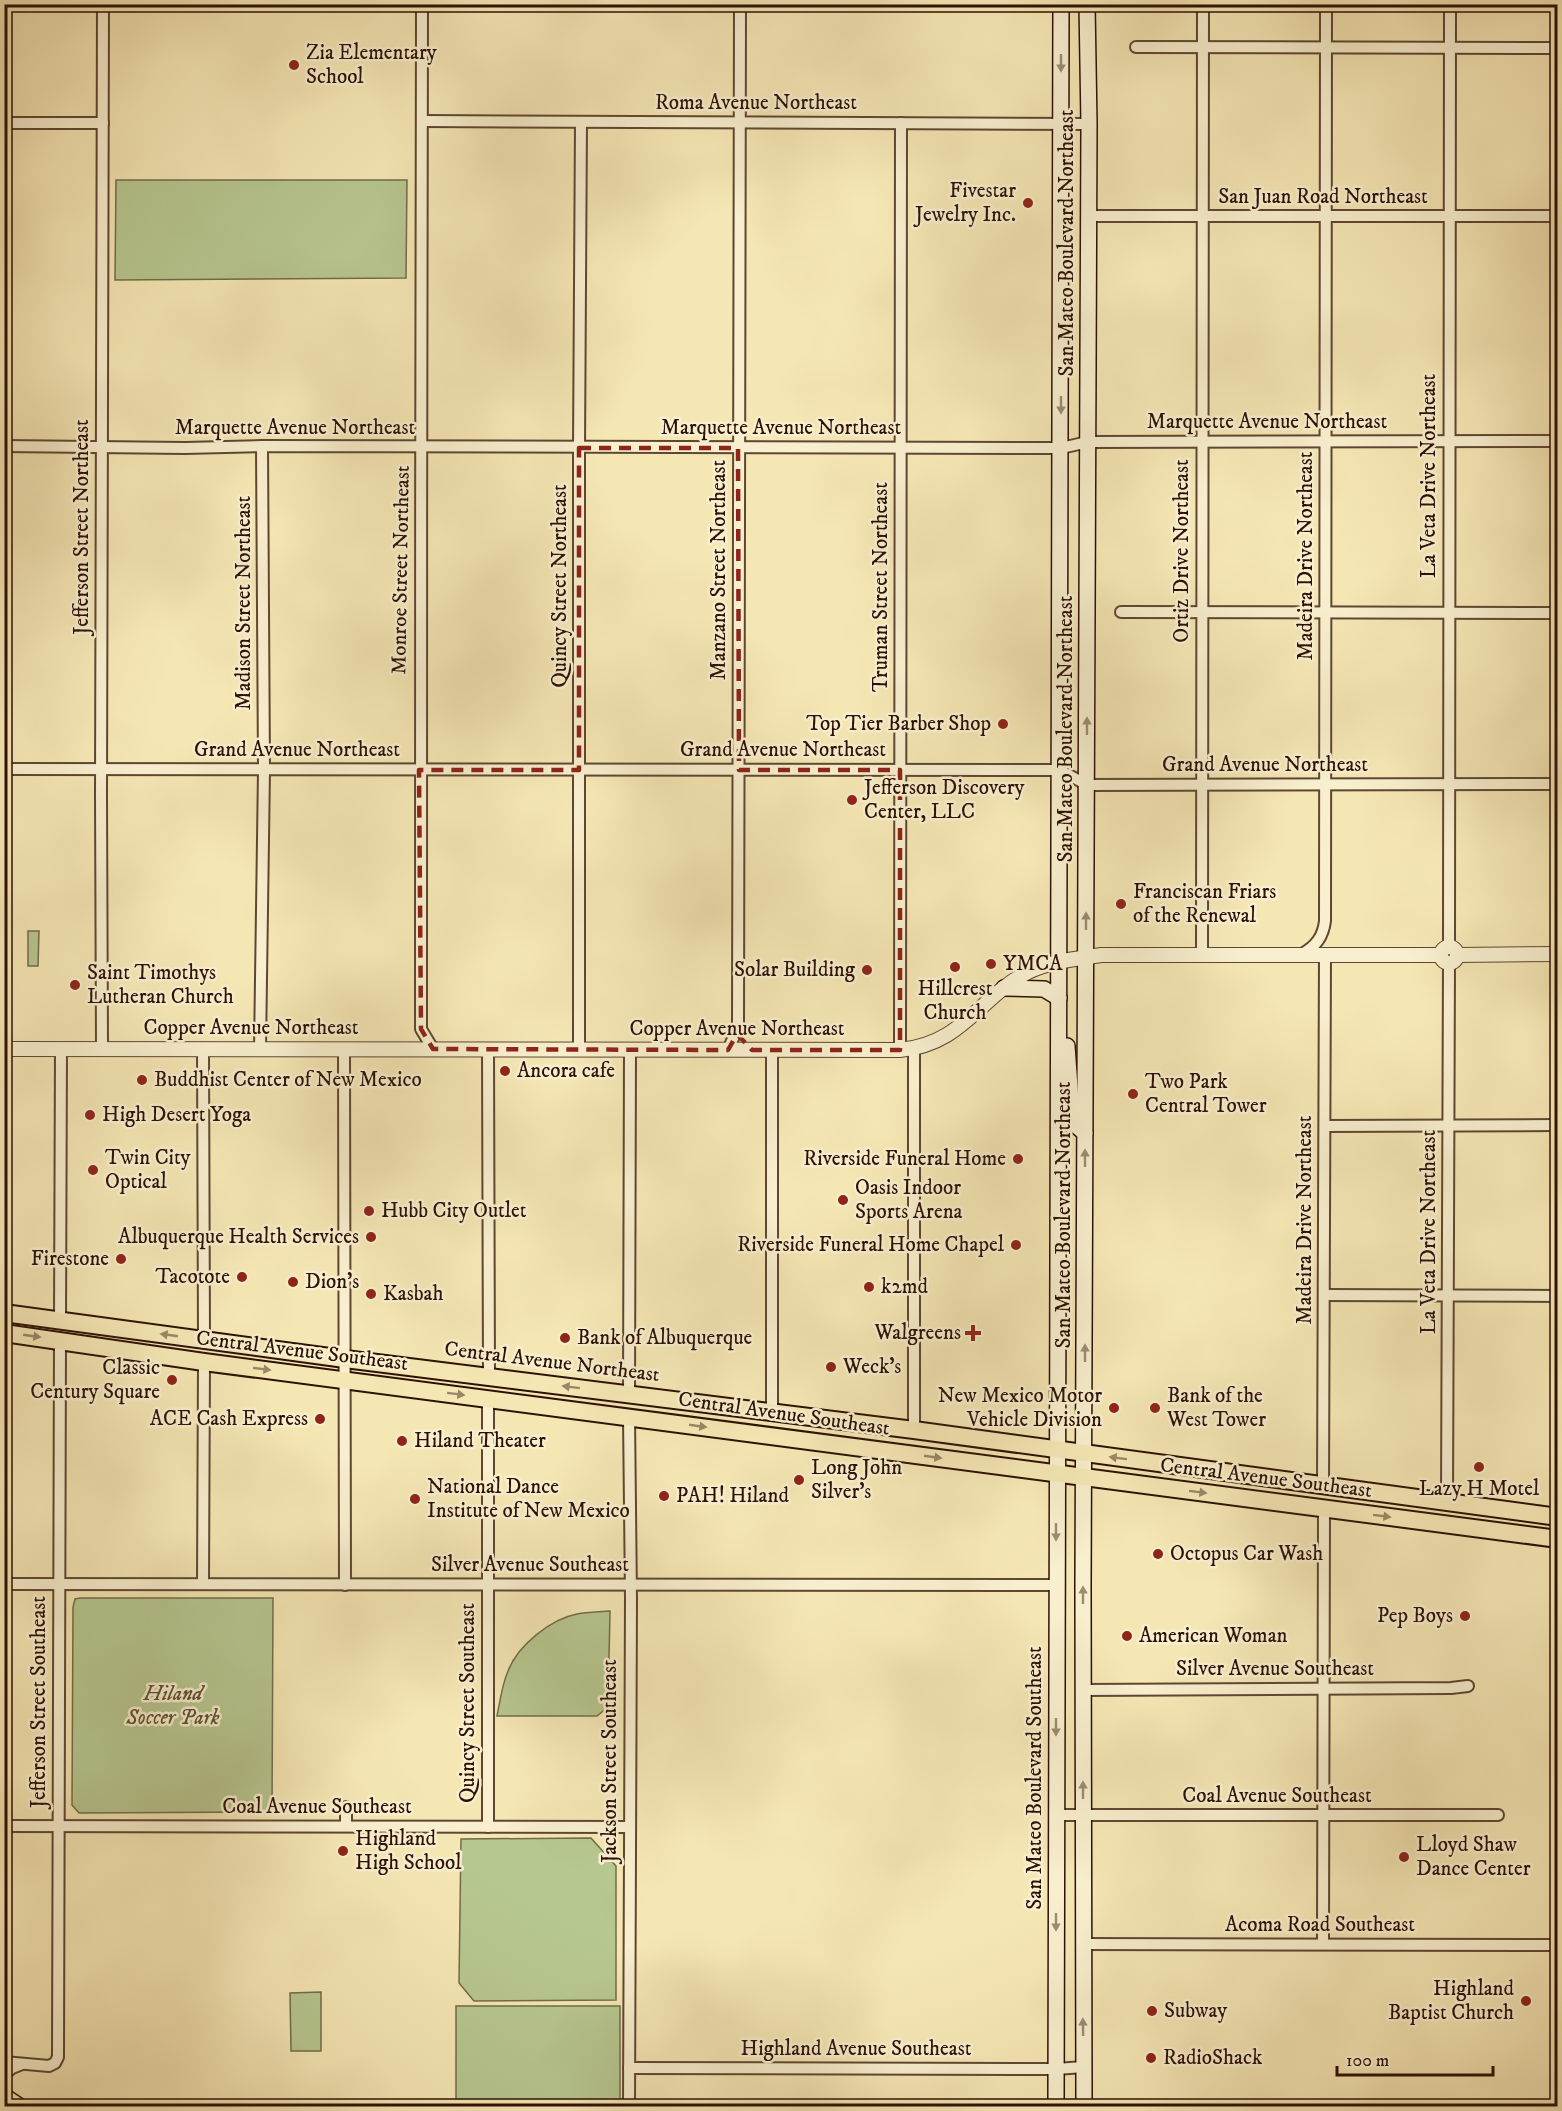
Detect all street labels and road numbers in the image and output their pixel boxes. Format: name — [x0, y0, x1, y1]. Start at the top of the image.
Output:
street label: Roma Avenue Northeast — [655, 90, 857, 116]
street label: San Mateo Boulevard Northeast — [1054, 109, 1080, 376]
street label: San Juan Road Northeast — [1218, 184, 1428, 210]
street label: La Veta Drive Northeast — [1416, 373, 1442, 578]
street label: Marquette Avenue Northeast — [1147, 409, 1388, 435]
street label: Marquette Avenue Northeast — [175, 415, 416, 441]
street label: Marquette Avenue Northeast — [661, 415, 902, 441]
street label: Jefferson Street Northeast — [69, 419, 95, 637]
street label: Madeira Drive Northeast — [1293, 451, 1319, 661]
street label: Manzano Street Northeast — [706, 459, 732, 680]
street label: Ortiz Drive Northeast — [1169, 459, 1195, 643]
street label: Monroe Street Northeast — [386, 465, 416, 675]
street label: Truman Street Northeast — [868, 482, 894, 692]
street label: Quincy Street Northeast — [547, 484, 573, 688]
street label: Madison Street Northeast — [231, 495, 257, 710]
street label: San Mateo Boulevard Northeast — [1053, 595, 1079, 862]
street label: Grand Avenue Northeast — [194, 737, 400, 763]
street label: Grand Avenue Northeast — [680, 737, 886, 763]
street label: Grand Avenue Northeast — [1162, 752, 1368, 778]
street label: Copper Avenue Northeast — [143, 1015, 359, 1041]
street label: Copper Avenue Northeast — [629, 1016, 845, 1042]
street label: San Mateo Boulevard Northeast — [1051, 1081, 1077, 1348]
street label: Madeira Drive Northeast — [1292, 1115, 1318, 1325]
street label: La Veta Drive Northeast — [1416, 1129, 1442, 1334]
street label: Central Avenue Southeast — [195, 1325, 410, 1377]
street label: Central Avenue Northeast — [443, 1336, 661, 1388]
street label: Central Avenue Southeast — [677, 1386, 892, 1442]
street label: Central Avenue Southeast — [1159, 1452, 1374, 1504]
street label: Silver Avenue Southeast — [431, 1552, 629, 1578]
street label: Jefferson Street Southeast — [26, 1596, 52, 1810]
street label: Quincy Street Southeast — [455, 1603, 481, 1803]
street label: San Mateo Boulevard Southeast — [1022, 1646, 1048, 1910]
street label: Silver Avenue Southeast — [1176, 1656, 1374, 1682]
street label: Jackson Street Southeast — [597, 1659, 623, 1865]
street label: Coal Avenue Southeast — [1182, 1783, 1372, 1809]
street label: Coal Avenue Southeast — [222, 1794, 412, 1820]
street label: Acoma Road Southeast — [1225, 1912, 1415, 1938]
street label: Highland Avenue Southeast — [741, 2036, 972, 2062]

